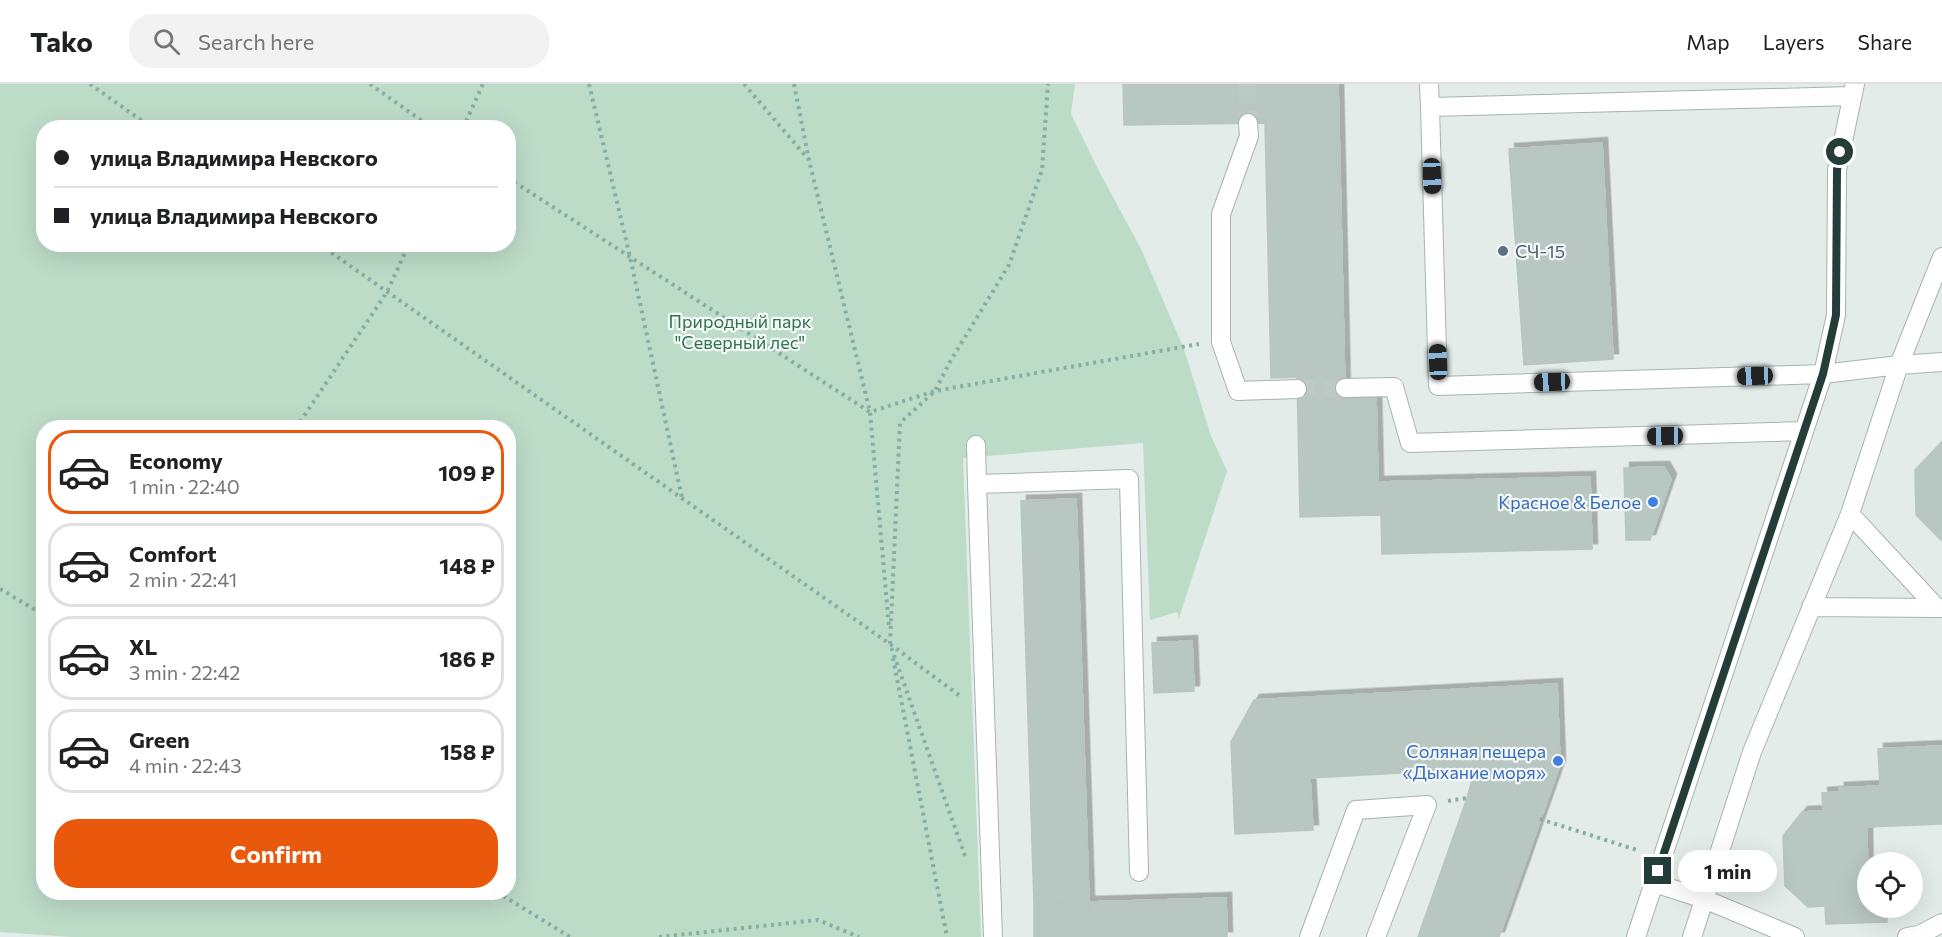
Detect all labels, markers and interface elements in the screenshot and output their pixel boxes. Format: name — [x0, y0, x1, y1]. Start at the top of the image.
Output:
search box — [129, 14, 549, 68]
text: Tako — [30, 24, 93, 58]
icon: search — [150, 25, 183, 58]
text: Search here — [198, 28, 314, 55]
text: Map — [1686, 29, 1730, 54]
text: Layers — [1763, 29, 1825, 54]
text: Share — [1858, 29, 1912, 54]
route start — [1826, 138, 1853, 165]
text: улица Владимира Невского — [90, 144, 378, 171]
car — [1422, 158, 1442, 194]
text: улица Владимира Невского — [90, 202, 378, 229]
place label: СЧ-15 — [1515, 240, 1565, 262]
marker: СЧ-15 — [1496, 244, 1510, 258]
park label: Природный парк "Северный лес" — [669, 310, 812, 353]
car — [1428, 344, 1448, 380]
car — [1737, 366, 1773, 386]
car — [1534, 372, 1570, 392]
car — [1647, 427, 1683, 445]
icon: car — [57, 445, 111, 499]
text: Economy — [129, 447, 223, 474]
text: 109 ₽ — [438, 459, 495, 486]
text: 1 min · 22:40 — [129, 474, 240, 498]
place label: Красное & Белое — [1498, 491, 1641, 513]
marker: Красное & Белое — [1646, 495, 1660, 509]
icon: car — [57, 538, 111, 592]
text: Comfort — [129, 540, 217, 567]
text: 148 ₽ — [439, 552, 495, 579]
text: 2 min · 22:41 — [129, 567, 237, 591]
icon: car — [57, 631, 111, 685]
text: XL — [129, 633, 157, 660]
text: 186 ₽ — [439, 645, 495, 672]
text: 3 min · 22:42 — [129, 660, 240, 684]
icon: car — [57, 724, 111, 778]
text: Green — [129, 726, 190, 753]
text: 158 ₽ — [440, 738, 495, 765]
place label: Соляная пещера «Дыхание моря» — [1402, 740, 1546, 783]
text: 4 min · 22:43 — [129, 753, 242, 777]
marker: Соляная пещера «Дыхание моря» — [1551, 754, 1565, 768]
button: Confirm — [54, 819, 498, 888]
callout: 1 min — [1679, 850, 1778, 892]
map controls — [1857, 852, 1923, 918]
button: locate — [1857, 852, 1923, 918]
route end — [1644, 857, 1671, 884]
text: 1 min — [1704, 859, 1751, 883]

